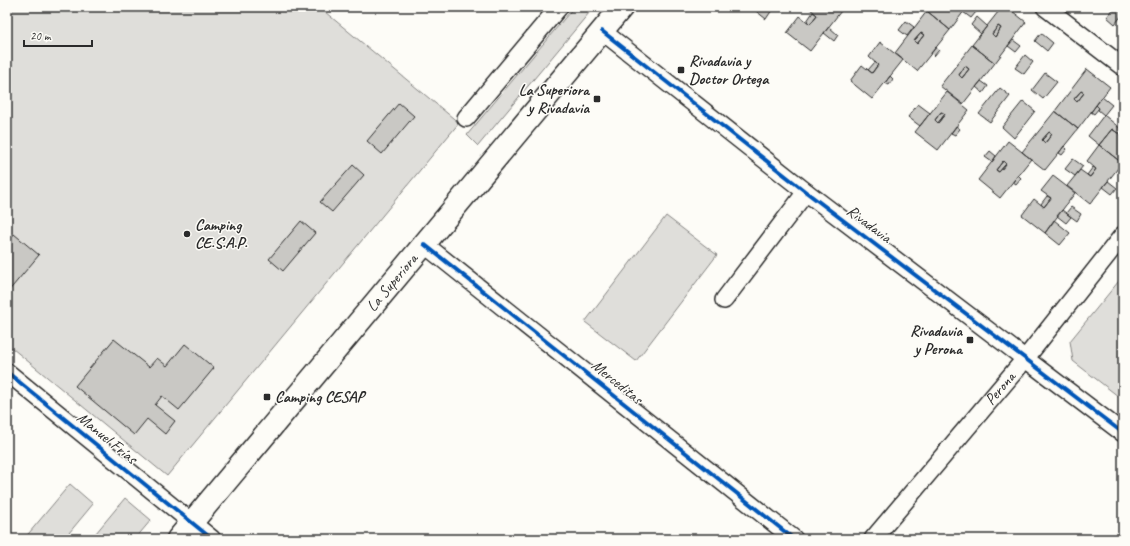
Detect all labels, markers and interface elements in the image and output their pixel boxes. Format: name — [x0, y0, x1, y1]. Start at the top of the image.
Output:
scale bar — [24, 22, 92, 48]
text: 20 m — [30, 28, 52, 44]
place label: Rivadavia y Doctor Ortega — [689, 51, 770, 89]
marker: Rivadavia y Doctor Ortega — [676, 65, 686, 75]
place label: La Superiora y Rivadavia — [519, 80, 590, 118]
marker: La Superiora y Rivadavia — [592, 94, 602, 104]
street label: Rivadavia — [843, 201, 897, 248]
place label: Camping CE.S.A.P. — [195, 215, 248, 253]
marker: Camping CE.S.A.P. — [182, 229, 192, 239]
street label: La Superiora — [362, 248, 423, 316]
place label: Rivadavia y Perona — [910, 321, 963, 359]
marker: Rivadavia y Perona — [965, 335, 975, 345]
street label: Merceditas — [587, 355, 648, 410]
street label: Perona — [980, 367, 1021, 409]
place label: Camping CESAP — [275, 387, 366, 407]
marker: Camping CESAP — [262, 392, 272, 402]
street label: Manuel Frías — [73, 408, 142, 469]

